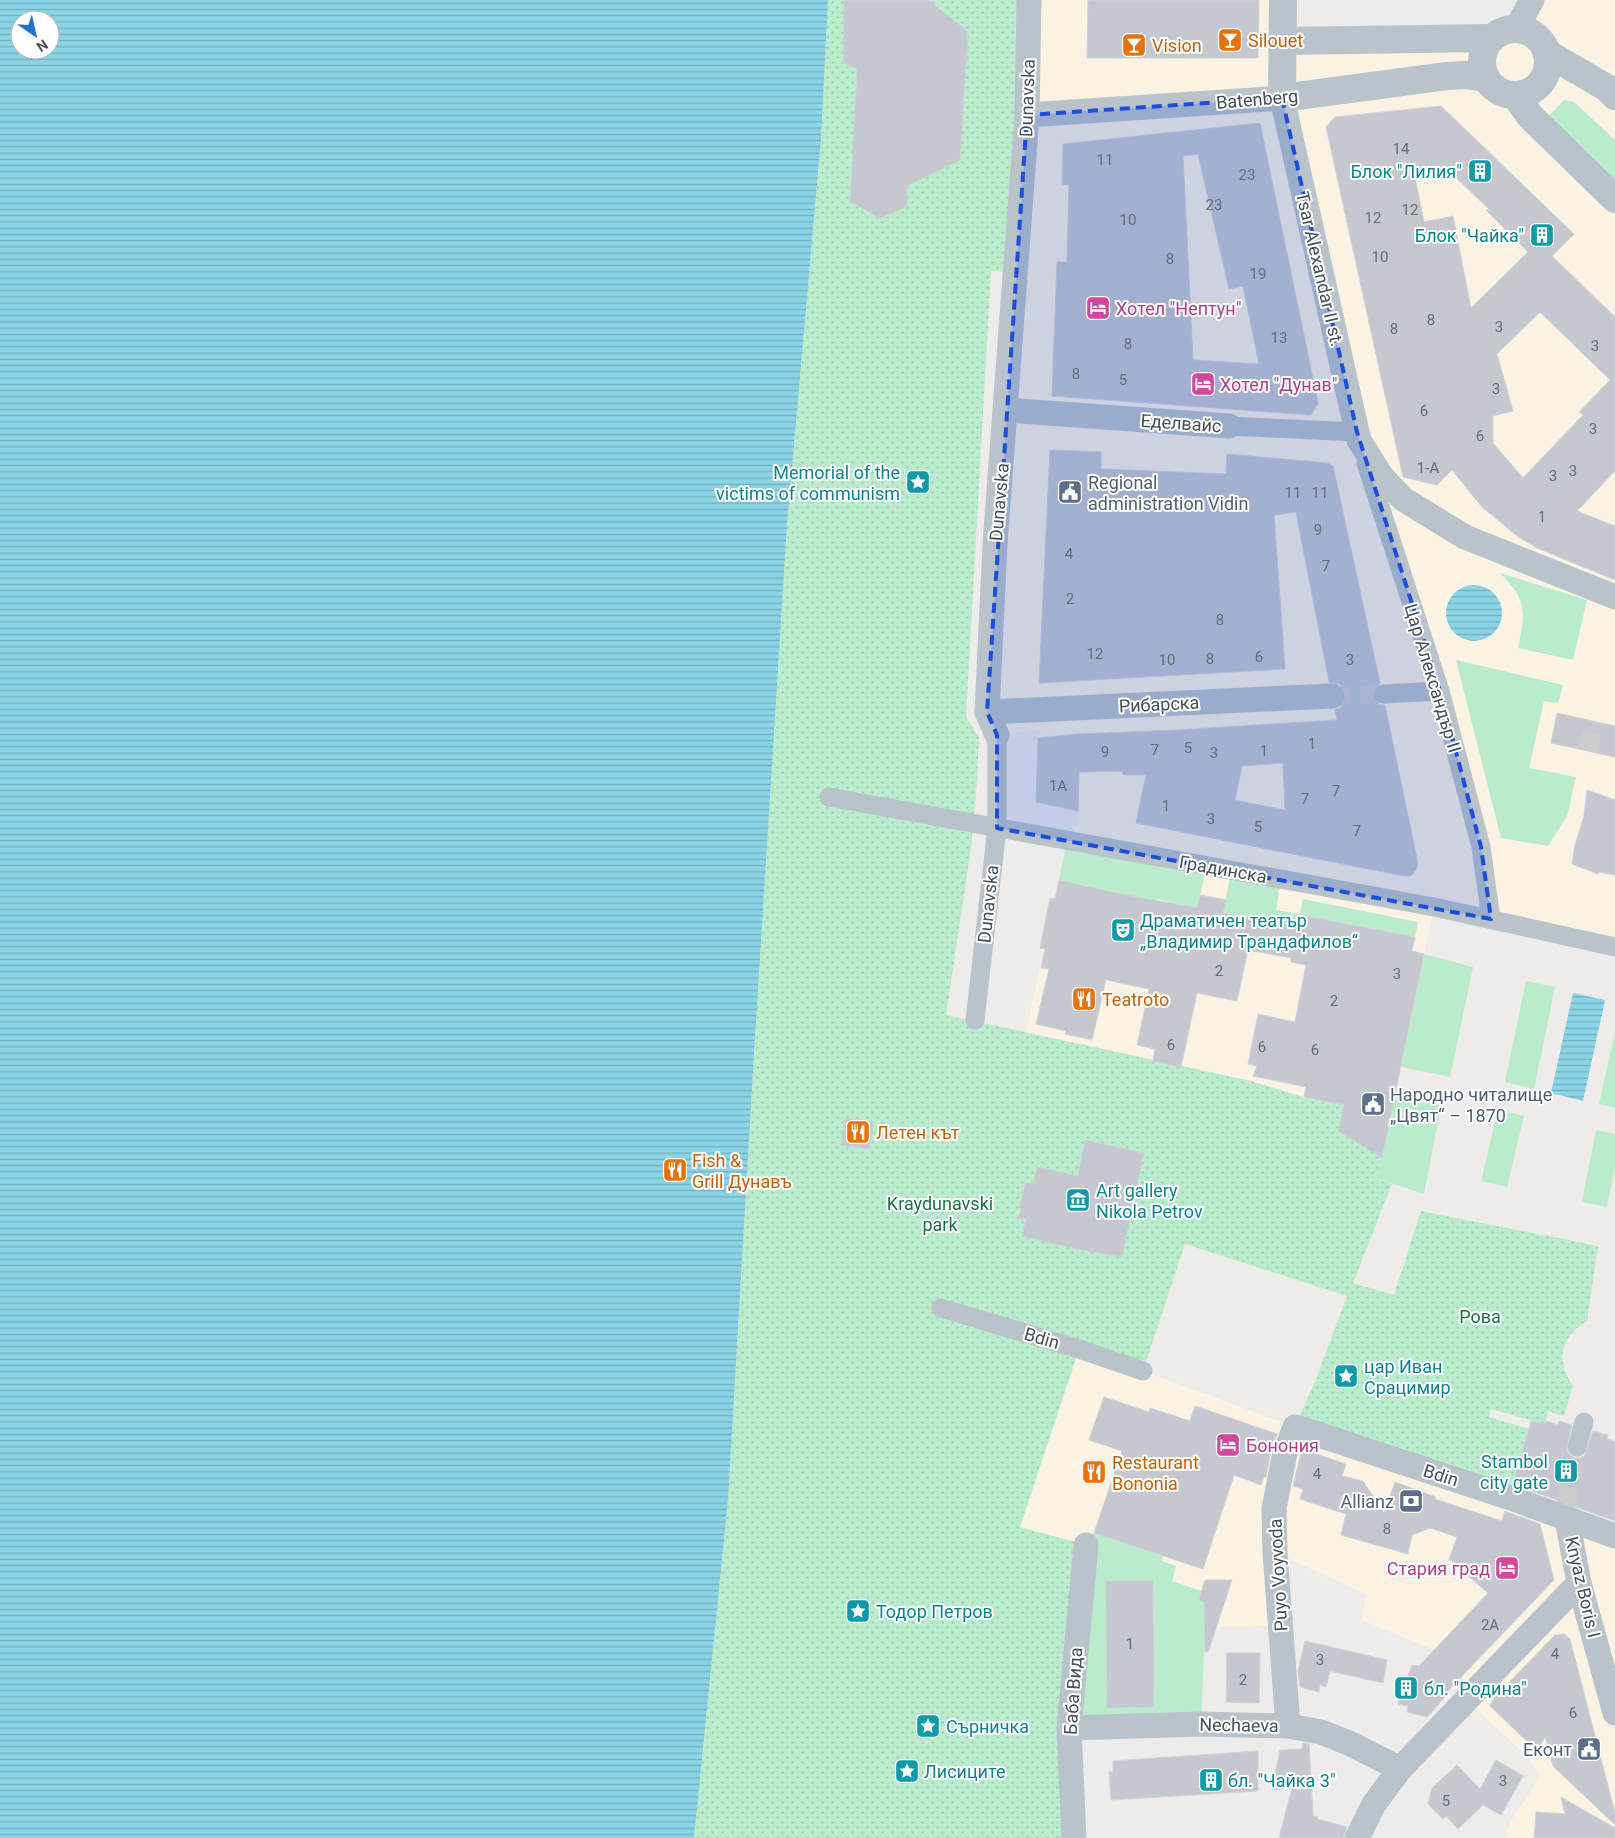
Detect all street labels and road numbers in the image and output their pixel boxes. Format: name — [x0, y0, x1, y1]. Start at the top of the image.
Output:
street label: Dunavska — [1015, 59, 1039, 137]
street label: Batenberg — [1215, 85, 1299, 113]
street label: Tsar Alexandar II st. — [1292, 189, 1348, 349]
street label: Еделвайс — [1140, 410, 1222, 436]
street label: Dunavska — [985, 462, 1013, 542]
street label: Цар Александър II — [1400, 601, 1466, 755]
street label: Рибарска — [1118, 691, 1200, 717]
street label: Градинска — [1178, 851, 1268, 887]
street label: Dunavska — [973, 864, 1003, 944]
street label: Bdin — [1022, 1323, 1062, 1353]
street label: Bdin — [1421, 1459, 1461, 1491]
street label: Puyo Voyvoda — [1265, 1518, 1291, 1632]
street label: Knyaz Boris I — [1561, 1534, 1605, 1640]
street label: Баба Вида — [1059, 1647, 1087, 1735]
street label: Nechaeva — [1199, 1714, 1279, 1736]

